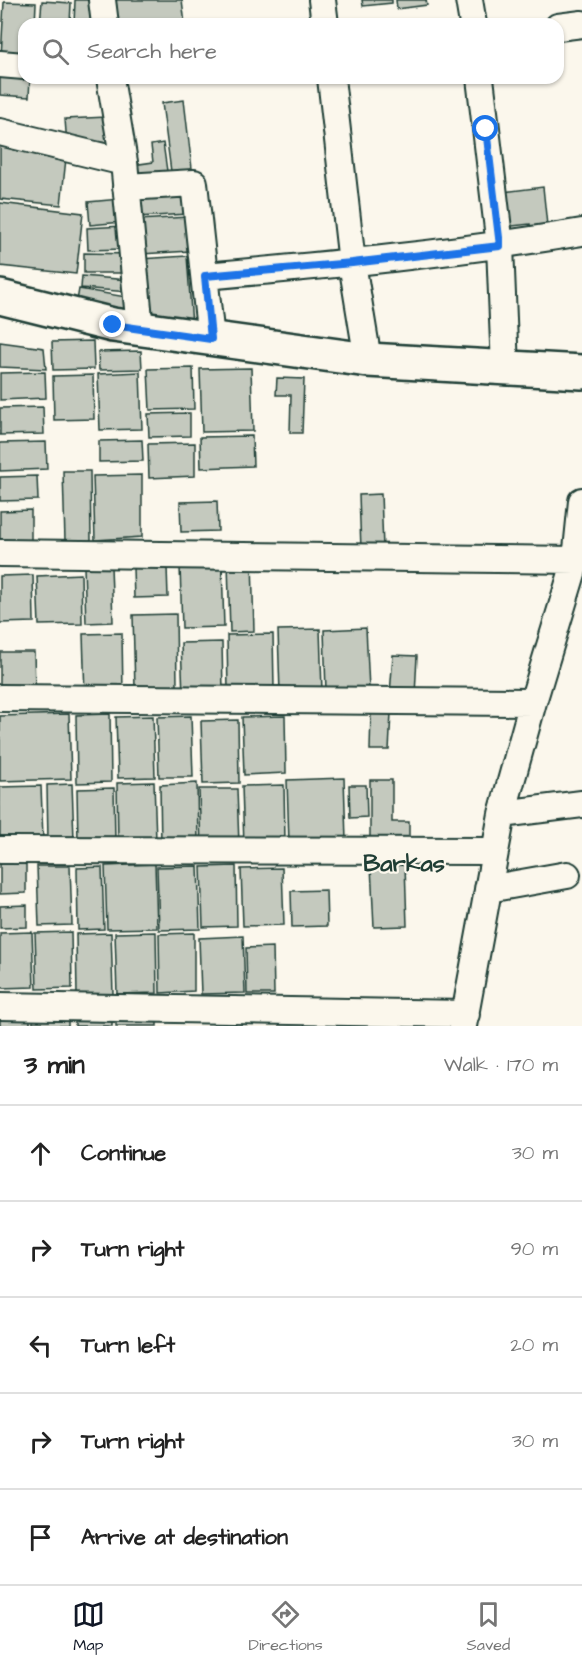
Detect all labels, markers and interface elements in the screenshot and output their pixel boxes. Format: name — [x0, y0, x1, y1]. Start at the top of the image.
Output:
search box — [18, 18, 564, 84]
icon: search — [39, 35, 72, 68]
text: Search here — [87, 36, 217, 67]
route start — [472, 115, 498, 141]
route end — [99, 311, 125, 337]
district label: Barkas — [363, 847, 445, 881]
text: 3 min — [24, 1047, 85, 1083]
text: Walk · 170 m — [444, 1051, 558, 1079]
icon: ahead — [24, 1137, 57, 1170]
text: Continue — [81, 1138, 166, 1169]
text: 30 m — [512, 1139, 558, 1167]
icon: right — [24, 1233, 57, 1266]
text: Turn right — [81, 1234, 184, 1265]
text: 90 m — [510, 1235, 558, 1263]
icon: left — [24, 1329, 57, 1362]
text: Turn left — [81, 1330, 175, 1361]
text: 20 m — [510, 1331, 558, 1359]
icon: right — [24, 1425, 57, 1458]
text: Turn right — [81, 1426, 184, 1457]
text: 30 m — [512, 1427, 558, 1455]
icon: arrive — [24, 1521, 57, 1554]
text: Arrive at destination — [81, 1522, 288, 1553]
tab: Map — [72, 1598, 105, 1656]
tab: Directions — [249, 1598, 323, 1656]
tab: Saved — [467, 1598, 510, 1656]

